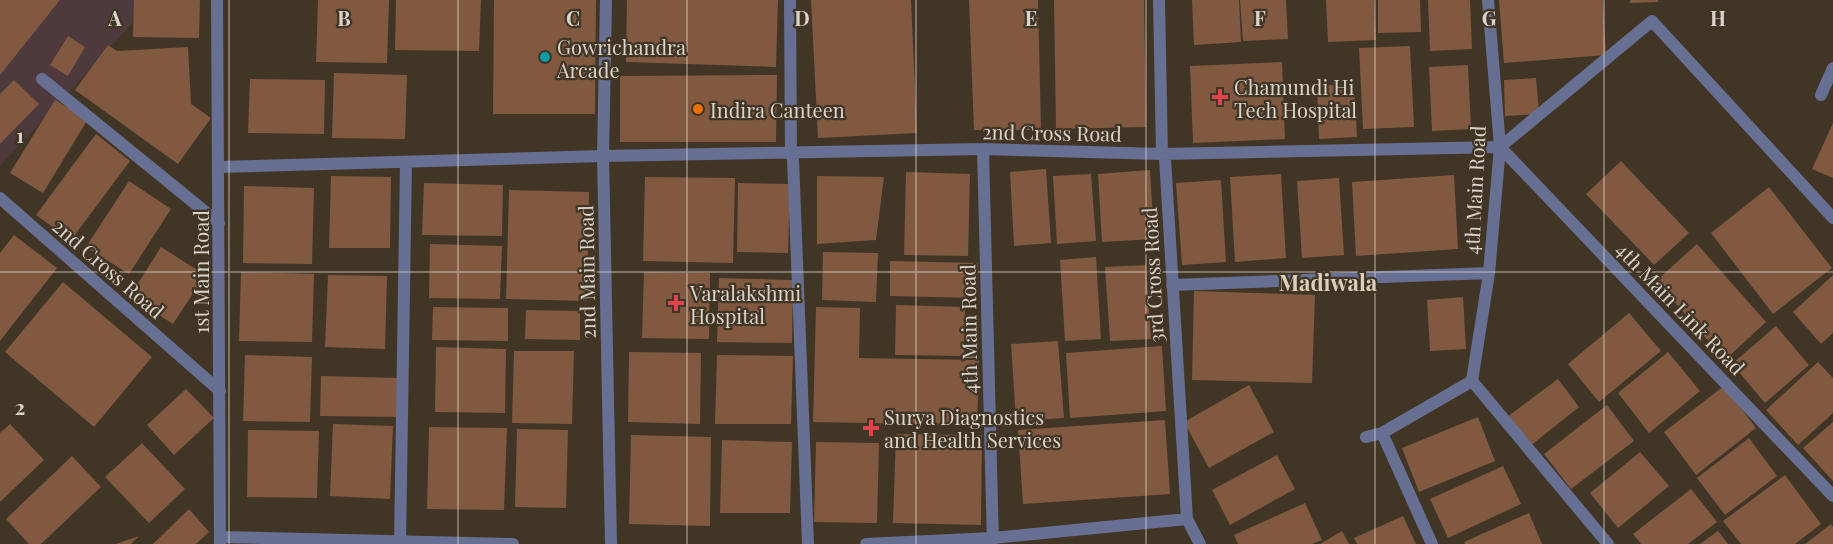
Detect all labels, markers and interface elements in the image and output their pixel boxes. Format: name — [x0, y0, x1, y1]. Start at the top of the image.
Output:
text: A — [107, 4, 122, 31]
text: B — [337, 4, 351, 31]
text: C — [566, 4, 580, 31]
text: D — [794, 4, 810, 31]
text: E — [1025, 4, 1037, 31]
text: F — [1254, 4, 1266, 31]
text: G — [1482, 4, 1497, 31]
text: H — [1710, 4, 1726, 31]
place label: Gowrichandra Arcade — [556, 33, 686, 83]
marker: Gowrichandra Arcade — [538, 50, 552, 64]
place label: Chamundi Hi Tech Hospital — [1234, 73, 1357, 123]
marker: Chamundi Hi Tech Hospital — [1211, 88, 1229, 106]
place label: Indira Canteen — [710, 96, 845, 123]
marker: Indira Canteen — [691, 102, 705, 116]
street label: 2nd Cross Road — [982, 117, 1122, 147]
text: 1 — [16, 121, 24, 148]
street label: 4th Main Road — [1457, 124, 1491, 255]
street label: 2nd Main Road — [571, 205, 601, 339]
street label: 3rd Cross Road — [1135, 206, 1169, 343]
street label: 1st Main Road — [187, 210, 214, 334]
street label: 2nd Cross Road — [47, 212, 171, 324]
street label: 4th Main Link Road — [1611, 236, 1752, 380]
street label: 4th Main Road — [953, 264, 983, 394]
district label: Madiwala — [1279, 267, 1378, 297]
place label: Varalakshmi Hospital — [689, 279, 801, 329]
marker: Varalakshmi Hospital — [667, 294, 685, 312]
text: 2 — [15, 393, 25, 420]
place label: Surya Diagnostics and Health Services — [884, 403, 1061, 453]
marker: Surya Diagnostics and Health Services — [862, 419, 880, 437]

